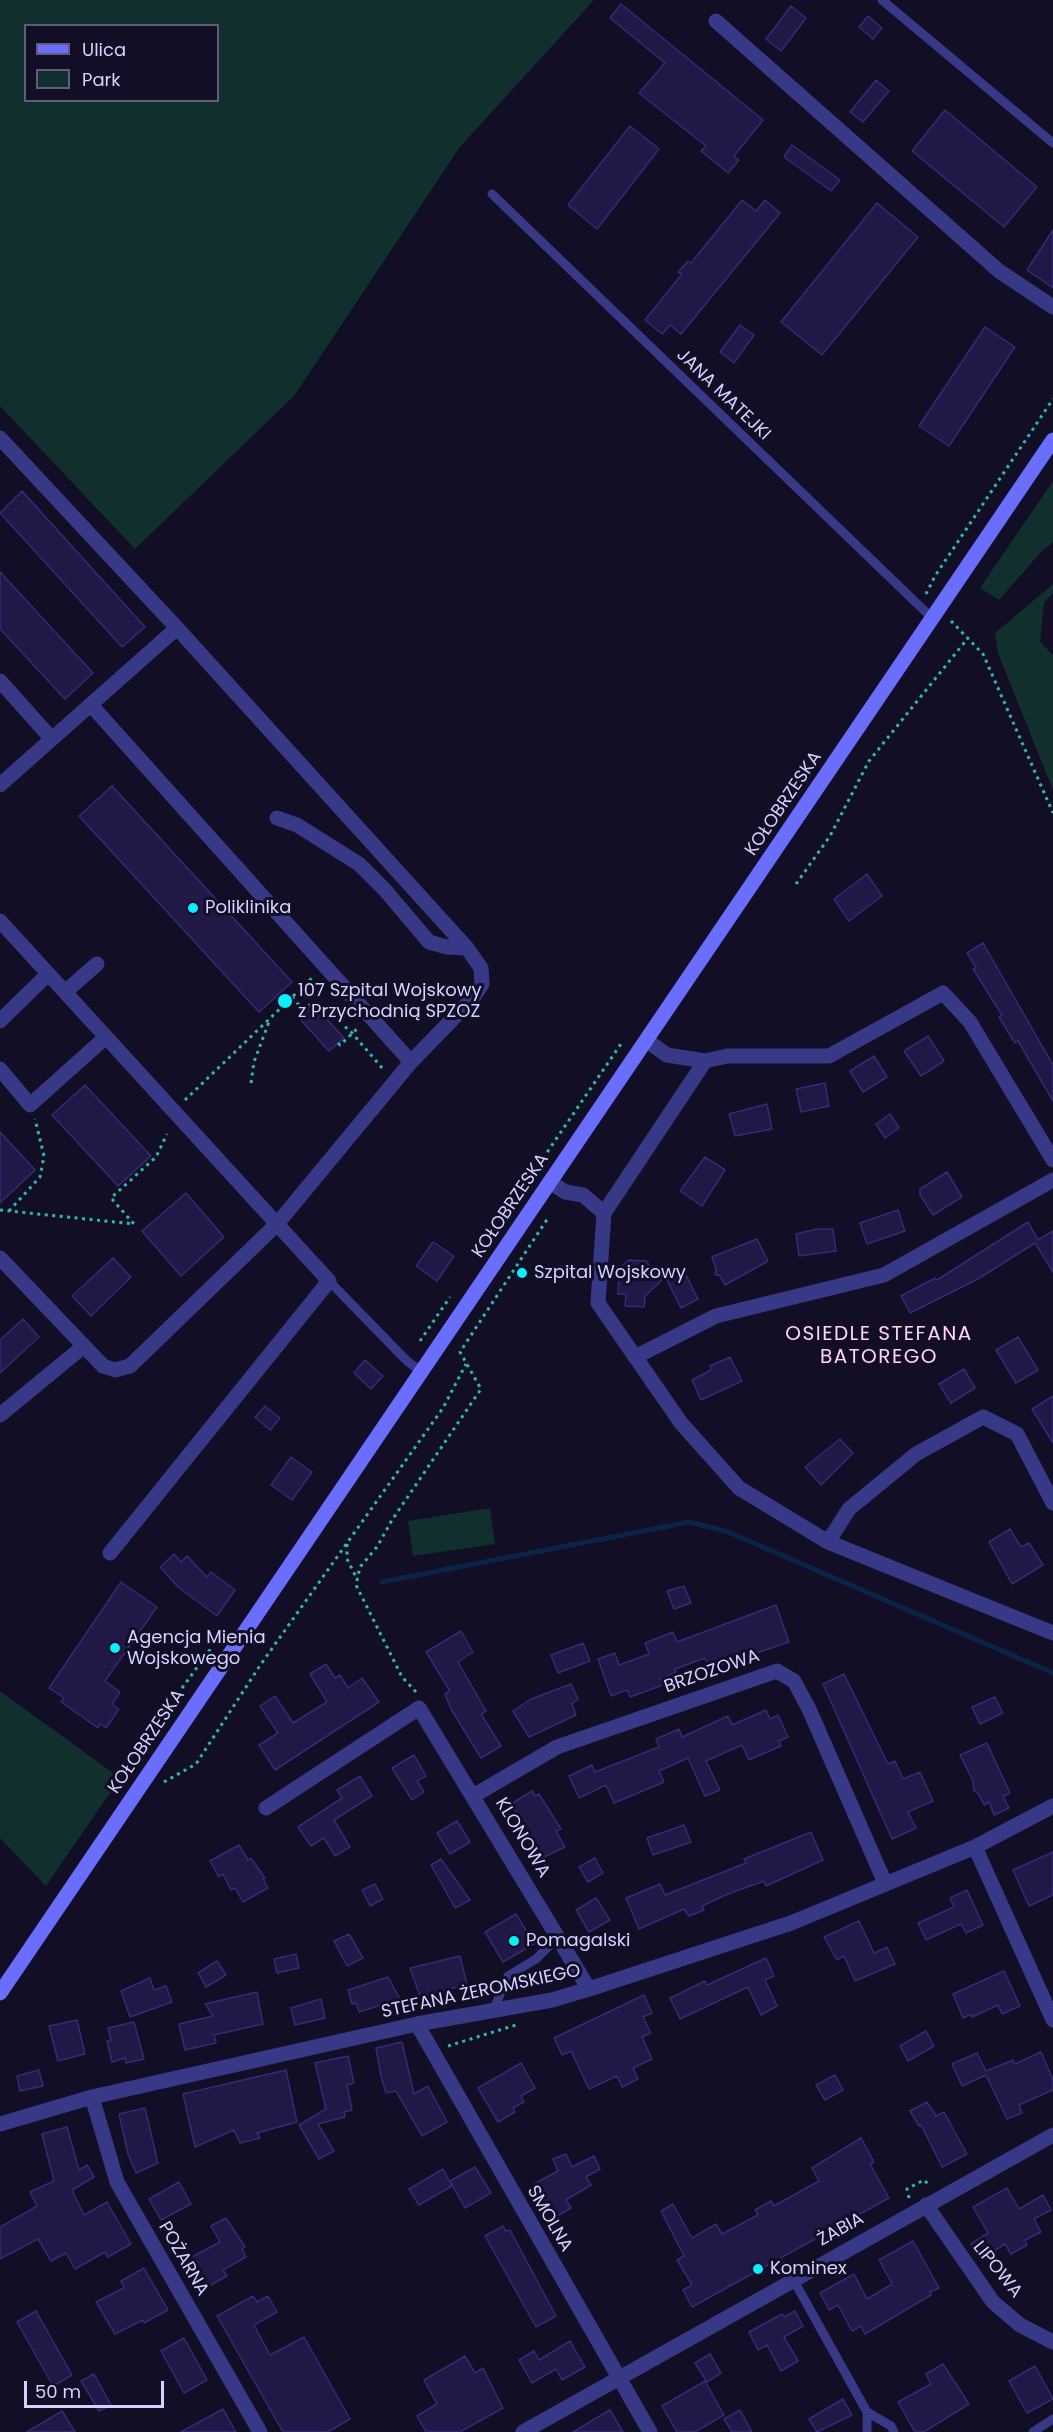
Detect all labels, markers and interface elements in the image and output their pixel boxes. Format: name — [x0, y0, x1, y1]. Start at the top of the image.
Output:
legend — [24, 24, 219, 102]
text: Ulica — [82, 37, 126, 62]
text: Park — [82, 67, 121, 92]
street label: JANA MATEJKI — [671, 345, 775, 445]
street label: KOŁOBRZESKA — [741, 748, 827, 860]
place label: Poliklinika — [205, 897, 291, 919]
marker: Poliklinika — [186, 901, 200, 915]
place label: 107 Szpital Wojskowy z Przychodnią SPZOZ — [298, 980, 482, 1022]
marker: 107 Szpital Wojskowy z Przychodnią SPZOZ — [276, 992, 294, 1010]
street label: KOŁOBRZESKA — [468, 1150, 554, 1262]
place label: Szpital Wojskowy — [534, 1262, 686, 1284]
marker: Szpital Wojskowy — [515, 1266, 529, 1280]
district label: OSIEDLE STEFANA BATOREGO — [785, 1323, 973, 1370]
place label: Agencja Mienia Wojskowego — [127, 1627, 266, 1670]
marker: Agencja Mienia Wojskowego — [108, 1641, 122, 1655]
street label: BRZOZOWA — [661, 1646, 763, 1698]
street label: KOŁOBRZESKA — [104, 1686, 190, 1798]
street label: KLONOWA — [490, 1794, 554, 1882]
place label: Pomagalski — [526, 1930, 631, 1952]
marker: Pomagalski — [507, 1934, 521, 1948]
street label: STEFANA ŻEROMSKIEGO — [379, 1960, 583, 2024]
street label: SMOLNA — [521, 2182, 577, 2256]
street label: ŻABIA — [814, 2209, 868, 2251]
street label: POŻARNA — [153, 2218, 213, 2300]
street label: LIPOWA — [968, 2237, 1026, 2303]
place label: Kominex — [770, 2258, 847, 2280]
marker: Kominex — [751, 2262, 765, 2276]
scale bar — [27, 2369, 166, 2407]
text: 50 m — [35, 2379, 81, 2404]

